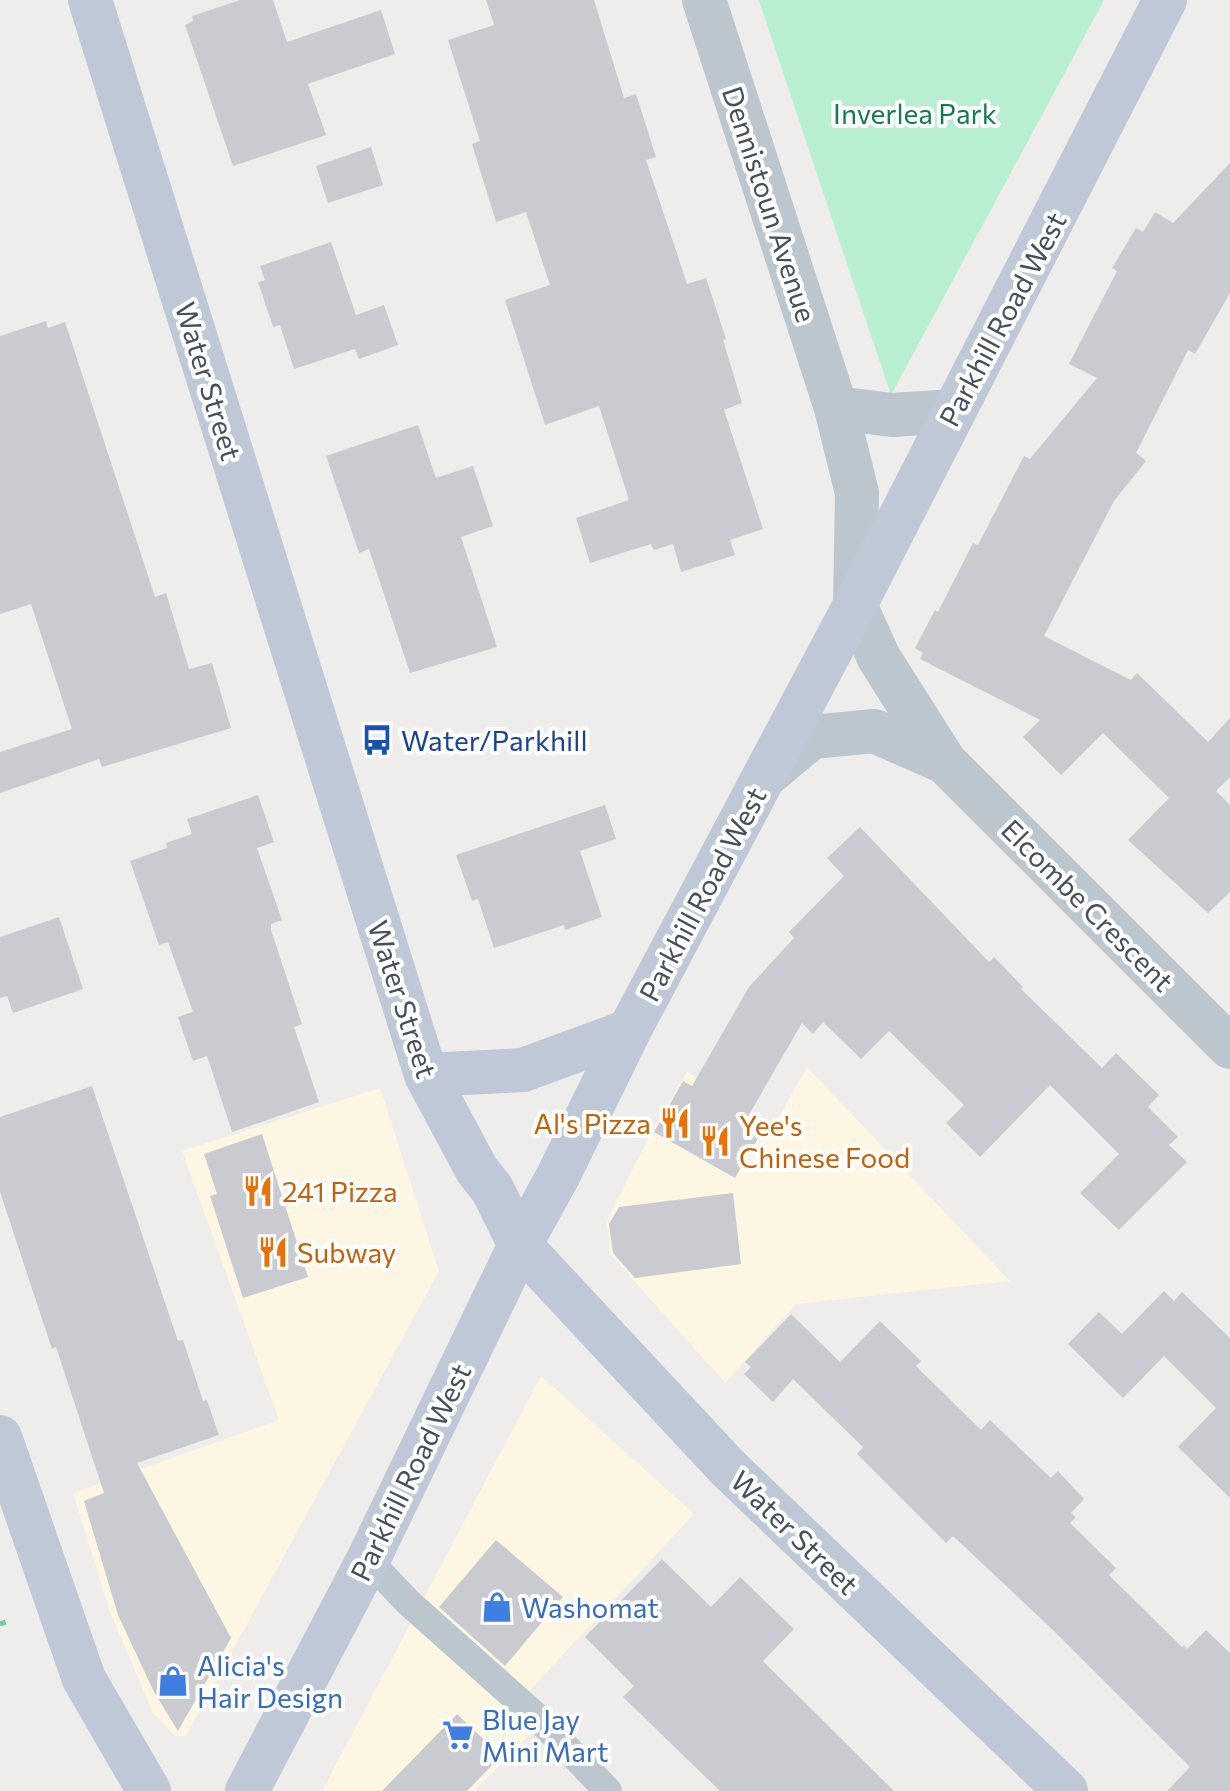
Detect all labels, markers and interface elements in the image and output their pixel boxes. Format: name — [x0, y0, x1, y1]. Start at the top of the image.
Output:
street label: Dennistoun Avenue — [716, 82, 824, 326]
park label: Inverlea Park — [833, 96, 997, 130]
street label: Parkhill Road West — [931, 206, 1073, 432]
street label: Water Street — [169, 298, 249, 464]
bus stop icon: Water/Parkhill — [360, 723, 394, 757]
place label: Water/Parkhill — [401, 723, 588, 757]
street label: Parkhill Road West — [631, 781, 773, 1007]
street label: Elcombe Crescent — [995, 812, 1181, 998]
street label: Water Street — [362, 916, 444, 1082]
place label: Al's Pizza — [534, 1106, 651, 1140]
restaurant icon: Al's Pizza — [658, 1106, 692, 1140]
place label: Yee's Chinese Food — [739, 1108, 910, 1174]
restaurant icon: Yee's Chinese Food — [698, 1124, 732, 1158]
restaurant icon: 241 Pizza — [241, 1174, 275, 1208]
place label: 241 Pizza — [282, 1174, 398, 1208]
restaurant icon: Subway — [256, 1235, 290, 1269]
place label: Subway — [297, 1235, 396, 1269]
street label: Parkhill Road West — [343, 1358, 477, 1586]
street label: Water Street — [724, 1463, 866, 1601]
shop icon: Washomat — [480, 1590, 514, 1624]
place label: Washomat — [521, 1590, 659, 1624]
place label: Alicia's Hair Design — [197, 1648, 343, 1714]
shop icon: Alicia's Hair Design — [156, 1664, 190, 1698]
place label: Blue Jay Mini Mart — [482, 1702, 608, 1768]
supermarket icon: Blue Jay Mini Mart — [441, 1718, 475, 1752]

